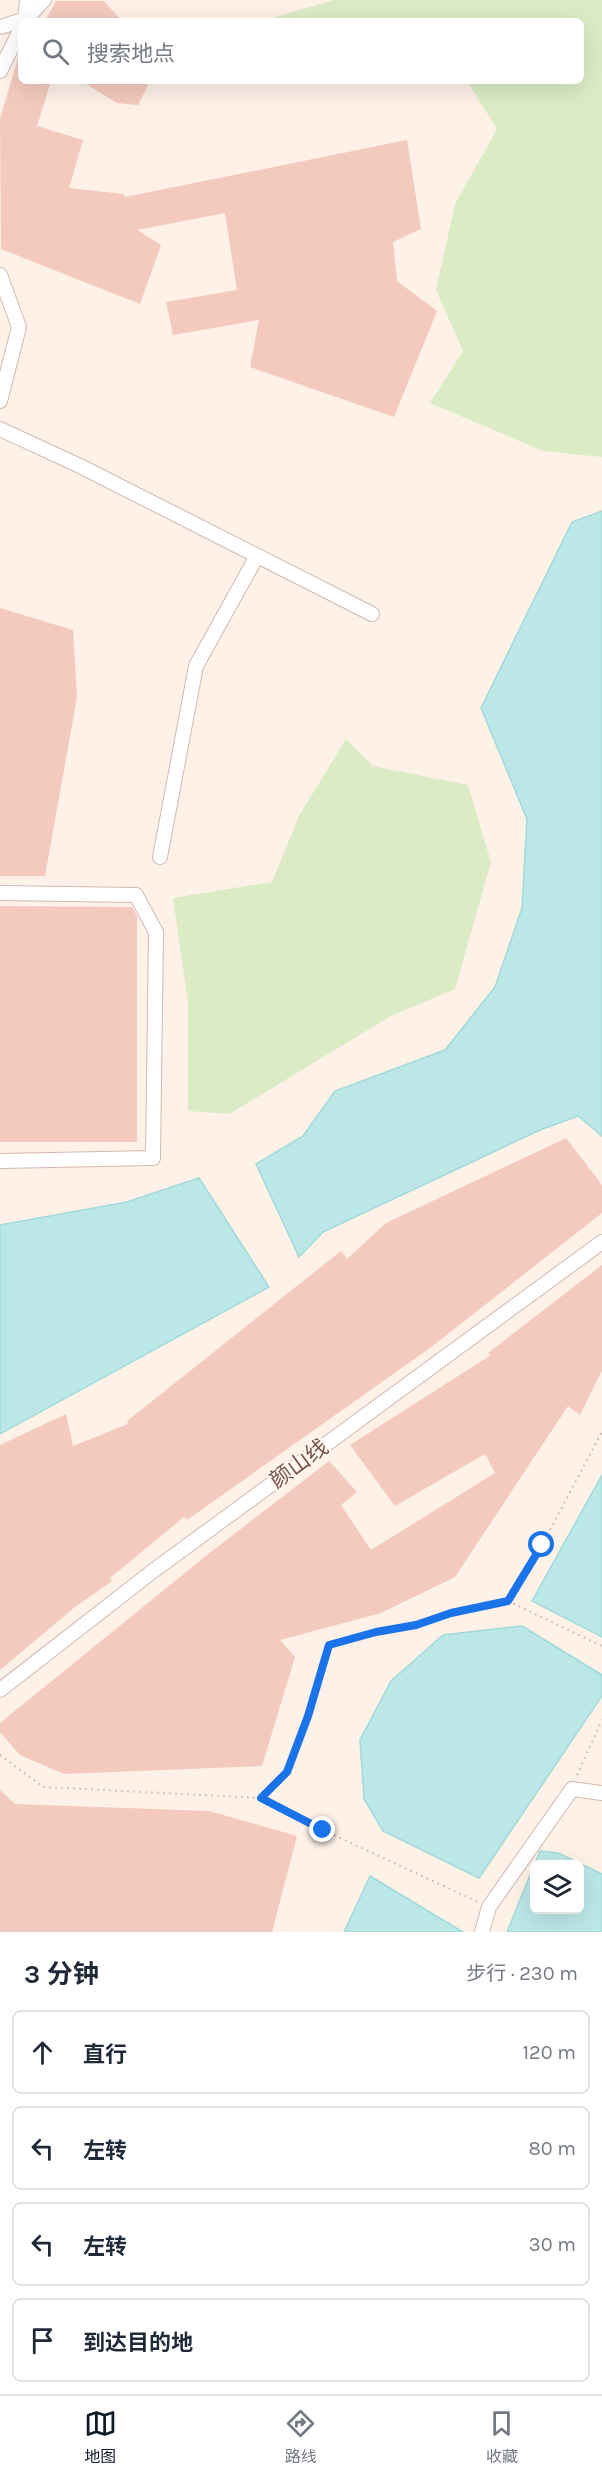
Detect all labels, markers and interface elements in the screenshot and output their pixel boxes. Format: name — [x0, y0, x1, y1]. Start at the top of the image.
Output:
search box — [18, 18, 584, 84]
icon: search — [39, 35, 72, 68]
text: 搜索地点 — [87, 41, 175, 67]
street label: 颜山线 — [265, 1434, 333, 1494]
route start — [528, 1531, 554, 1557]
route end — [309, 1816, 335, 1842]
map controls — [530, 1860, 584, 1914]
button: layers — [530, 1860, 584, 1914]
text: 3 分钟 — [24, 1959, 99, 1990]
text: 步行 · 230 m — [466, 1962, 578, 1985]
icon: ahead — [26, 2036, 59, 2069]
text: 120 m — [522, 2041, 576, 2064]
text: 直行 — [83, 2042, 127, 2068]
icon: left — [26, 2132, 59, 2165]
text: 80 m — [528, 2137, 576, 2160]
text: 左转 — [83, 2138, 127, 2164]
icon: left — [26, 2228, 59, 2261]
text: 30 m — [529, 2233, 576, 2256]
text: 左转 — [83, 2234, 127, 2260]
icon: arrive — [26, 2324, 59, 2357]
text: 到达目的地 — [83, 2330, 193, 2356]
tab: 地图 — [84, 2407, 117, 2467]
tab: 路线 — [284, 2407, 317, 2467]
tab: 收藏 — [485, 2407, 518, 2467]

